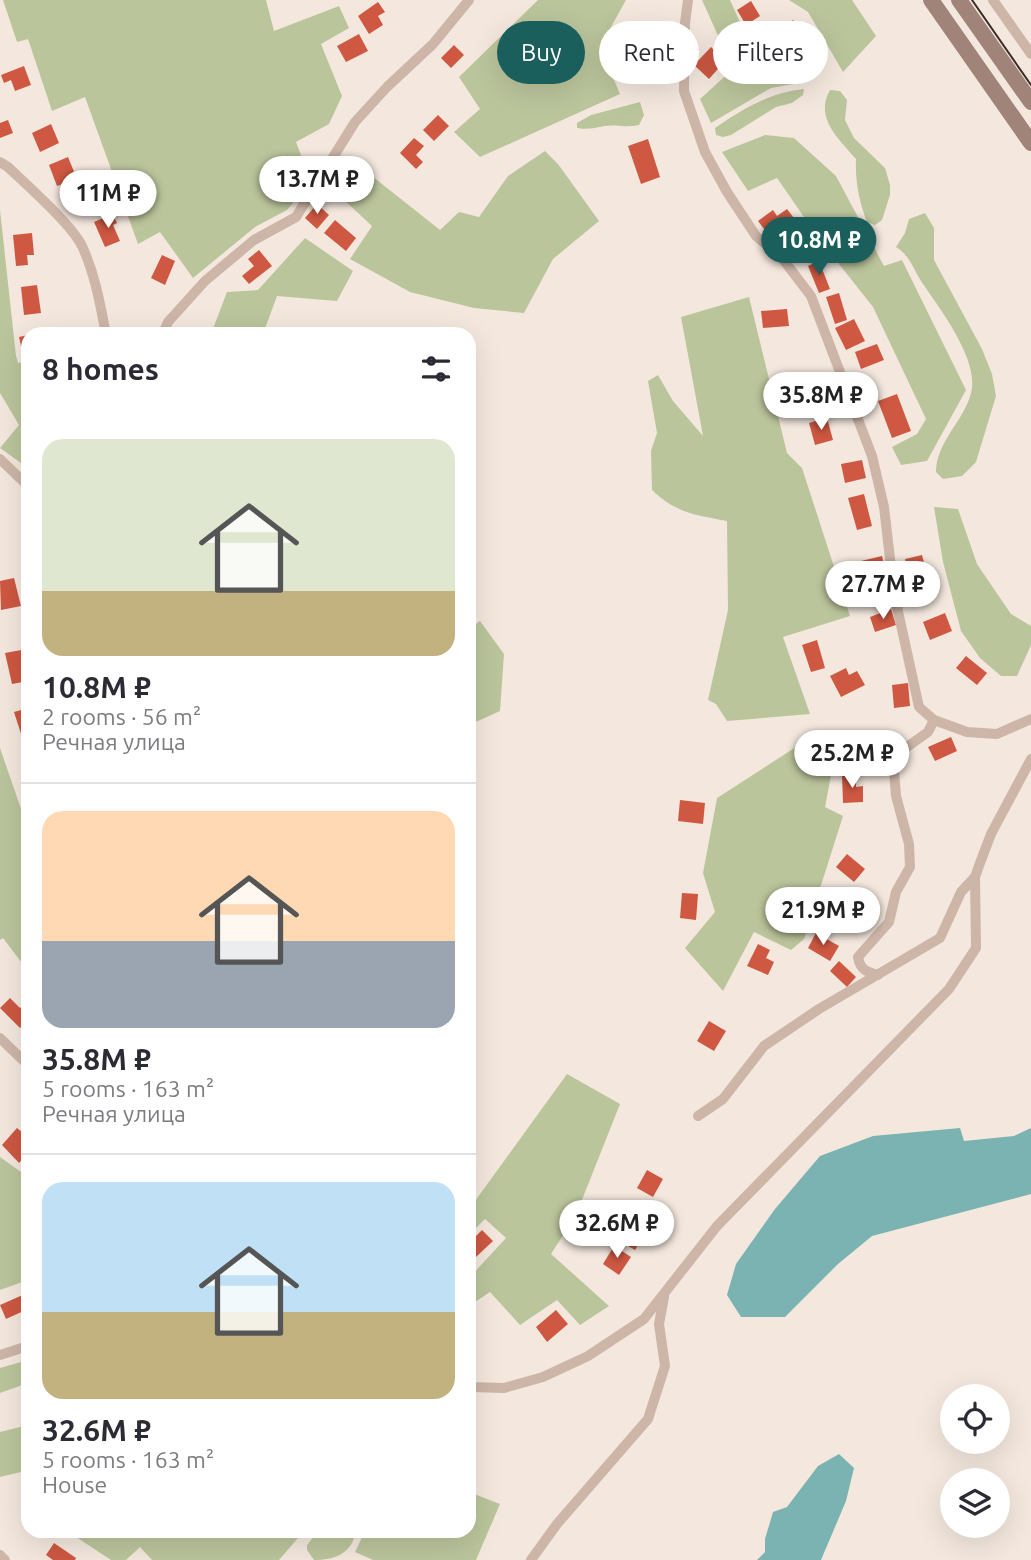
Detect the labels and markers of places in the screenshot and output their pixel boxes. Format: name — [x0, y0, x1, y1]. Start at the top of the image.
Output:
pin: 13.7M ₽ — [252, 156, 382, 216]
pin: 11M ₽ — [59, 170, 157, 230]
pin: 10.8M ₽ — [754, 218, 884, 277]
pin: 35.8M ₽ — [756, 372, 886, 432]
pin: 27.7M ₽ — [818, 562, 948, 621]
pin: 25.2M ₽ — [787, 730, 917, 790]
pin: 21.9M ₽ — [758, 888, 888, 947]
pin: 32.6M ₽ — [552, 1200, 682, 1260]

